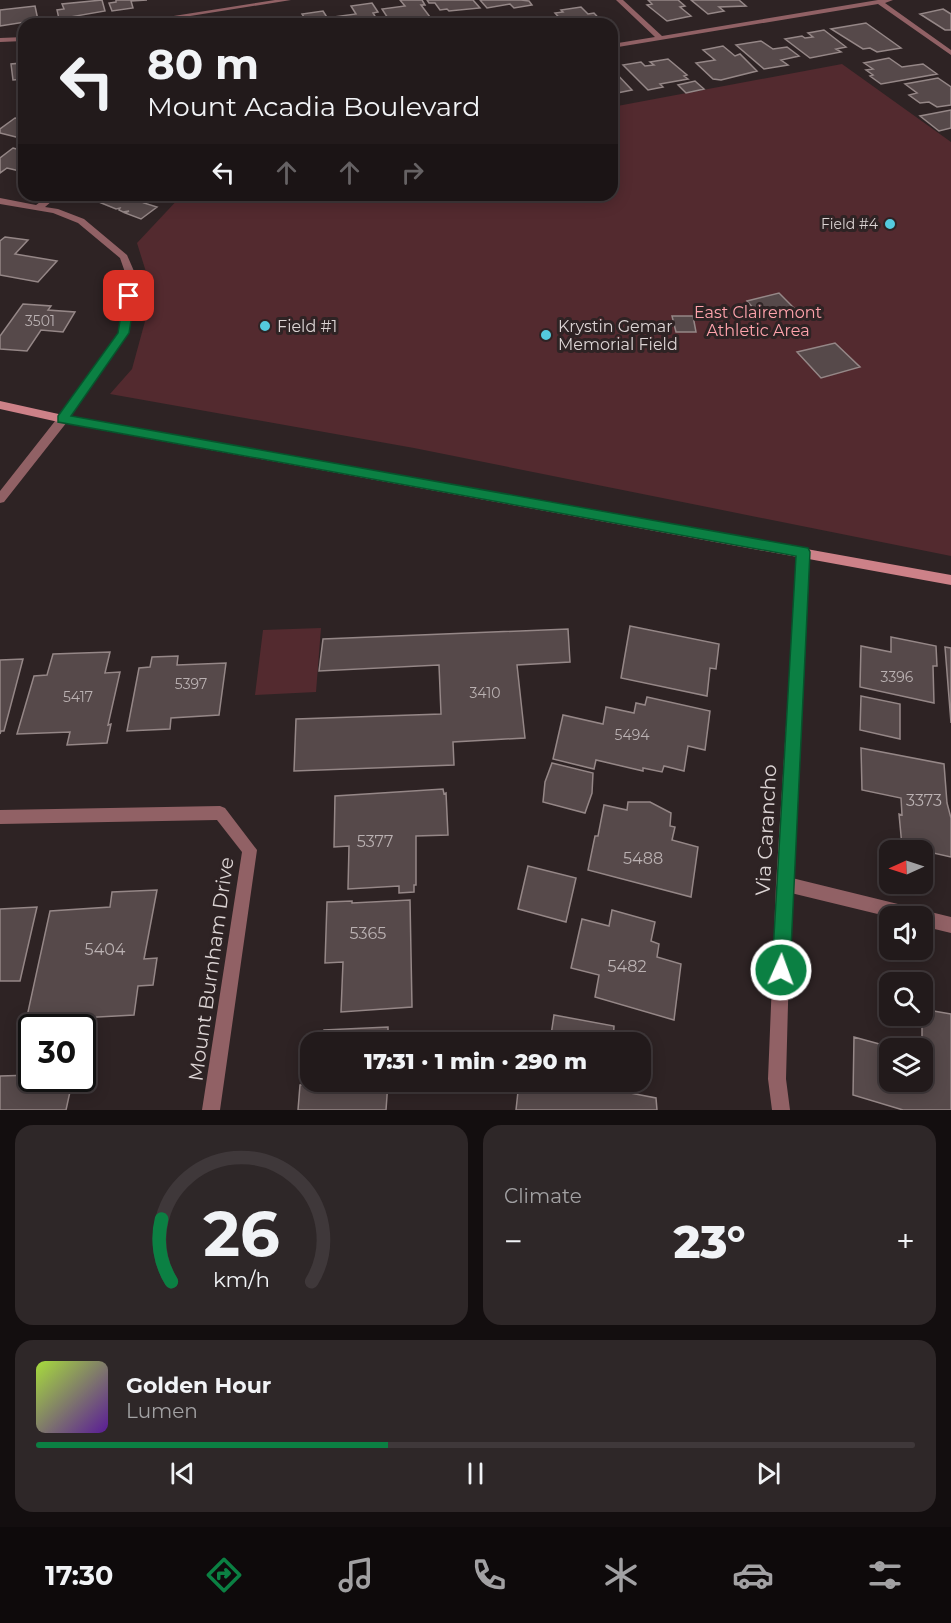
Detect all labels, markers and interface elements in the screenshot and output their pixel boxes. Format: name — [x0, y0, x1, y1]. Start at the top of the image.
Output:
text: 80 m — [147, 38, 259, 90]
icon: left — [48, 42, 126, 120]
text: Mount Acadia Boulevard — [147, 90, 481, 123]
icon: left — [207, 156, 240, 189]
icon: ahead — [270, 156, 303, 189]
icon: ahead — [333, 156, 366, 189]
icon: right — [396, 156, 429, 189]
place label: Field #4 — [821, 215, 879, 233]
marker: Field #4 — [883, 217, 897, 231]
pin — [103, 270, 154, 321]
icon: arrive — [112, 279, 145, 312]
park label: East Clairemont Athletic Area — [694, 303, 823, 340]
house number: 3501 — [25, 312, 55, 330]
place label: Field #1 — [277, 317, 337, 336]
place label: Krystin Gemar Memorial Field — [558, 317, 678, 354]
marker: Field #1 — [258, 319, 272, 333]
marker: Krystin Gemar Memorial Field — [539, 328, 553, 342]
house number: 3396 — [881, 668, 914, 686]
house number: 5397 — [175, 675, 207, 693]
house number: 3410 — [469, 684, 501, 702]
house number: 5417 — [63, 688, 93, 706]
house number: 5494 — [615, 726, 650, 744]
street label: Via Carancho — [751, 764, 781, 896]
house number: 3373 — [906, 791, 942, 810]
house number: 5377 — [357, 832, 393, 851]
north arrow — [879, 840, 933, 894]
map controls — [879, 840, 933, 1092]
house number: 5488 — [623, 849, 663, 868]
street label: Mount Burnham Drive — [183, 855, 239, 1083]
button: sound — [879, 906, 933, 960]
house number: 5365 — [350, 924, 386, 943]
position arrow — [749, 938, 813, 1002]
house number: 5404 — [85, 940, 126, 959]
house number: 5482 — [607, 957, 647, 976]
button: search — [879, 972, 933, 1026]
speed limit sign: 30 — [18, 1014, 96, 1092]
button: layers — [879, 1038, 933, 1092]
text: 17:31 · 1 min · 290 m — [364, 1048, 587, 1075]
text: Climate — [504, 1184, 582, 1208]
text: 26 — [203, 1196, 280, 1272]
text: 23° — [673, 1214, 746, 1269]
text: − — [504, 1221, 523, 1261]
text: + — [896, 1221, 915, 1261]
text: km/h — [213, 1266, 270, 1292]
text: Golden Hour — [126, 1372, 271, 1399]
text: Lumen — [126, 1399, 198, 1423]
icon: previous — [166, 1457, 199, 1490]
icon: pause — [459, 1457, 492, 1490]
icon: next — [752, 1457, 785, 1490]
icon: directions — [203, 1554, 245, 1596]
icon: music — [335, 1554, 377, 1596]
icon: phone — [468, 1554, 510, 1596]
icon: climate — [600, 1554, 642, 1596]
icon: car — [732, 1554, 774, 1596]
icon: filters — [864, 1554, 906, 1596]
text: 17:30 — [45, 1559, 113, 1592]

